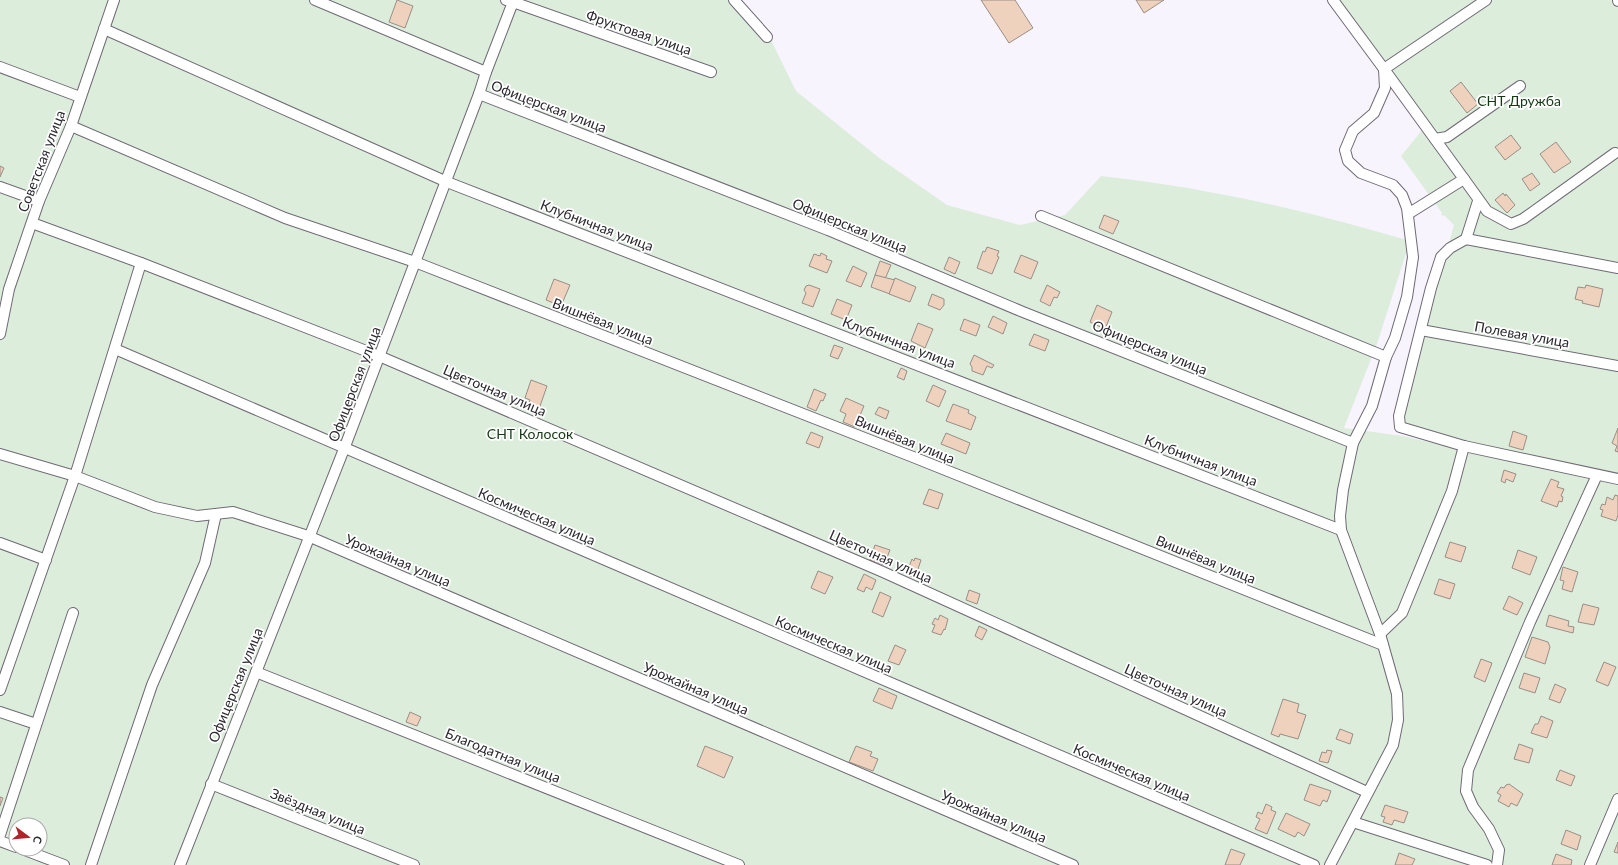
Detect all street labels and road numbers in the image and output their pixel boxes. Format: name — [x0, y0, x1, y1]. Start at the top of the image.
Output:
street label: Фруктовая улица — [584, 6, 694, 58]
street label: Офицерская улица — [489, 76, 609, 136]
street label: Советская улица — [14, 108, 68, 214]
street label: Офицерская улица — [790, 194, 910, 256]
street label: Клубничная улица — [538, 196, 656, 254]
street label: Вишнёвая улица — [550, 294, 656, 348]
street label: Клубничная улица — [840, 313, 958, 371]
street label: Офицерская улица — [1090, 316, 1210, 378]
street label: Полевая улица — [1473, 317, 1571, 351]
street label: Офицерская улица — [324, 324, 384, 444]
street label: Цветочная улица — [441, 361, 549, 419]
street label: Вишнёвая улица — [852, 411, 958, 467]
street label: Клубничная улица — [1142, 431, 1260, 489]
street label: Космическая улица — [476, 484, 598, 548]
street label: Цветочная улица — [827, 526, 935, 586]
street label: Урожайная улица — [343, 530, 453, 590]
street label: Вишнёвая улица — [1153, 531, 1259, 587]
street label: Космическая улица — [773, 612, 895, 676]
street label: Офицерская улица — [204, 625, 266, 745]
street label: Урожайная улица — [641, 658, 751, 718]
street label: Цветочная улица — [1122, 660, 1230, 720]
street label: Благодатная улица — [443, 724, 563, 786]
street label: Космическая улица — [1071, 740, 1193, 804]
street label: Звёздная улица — [268, 784, 368, 838]
street label: Урожайная улица — [939, 786, 1049, 846]

